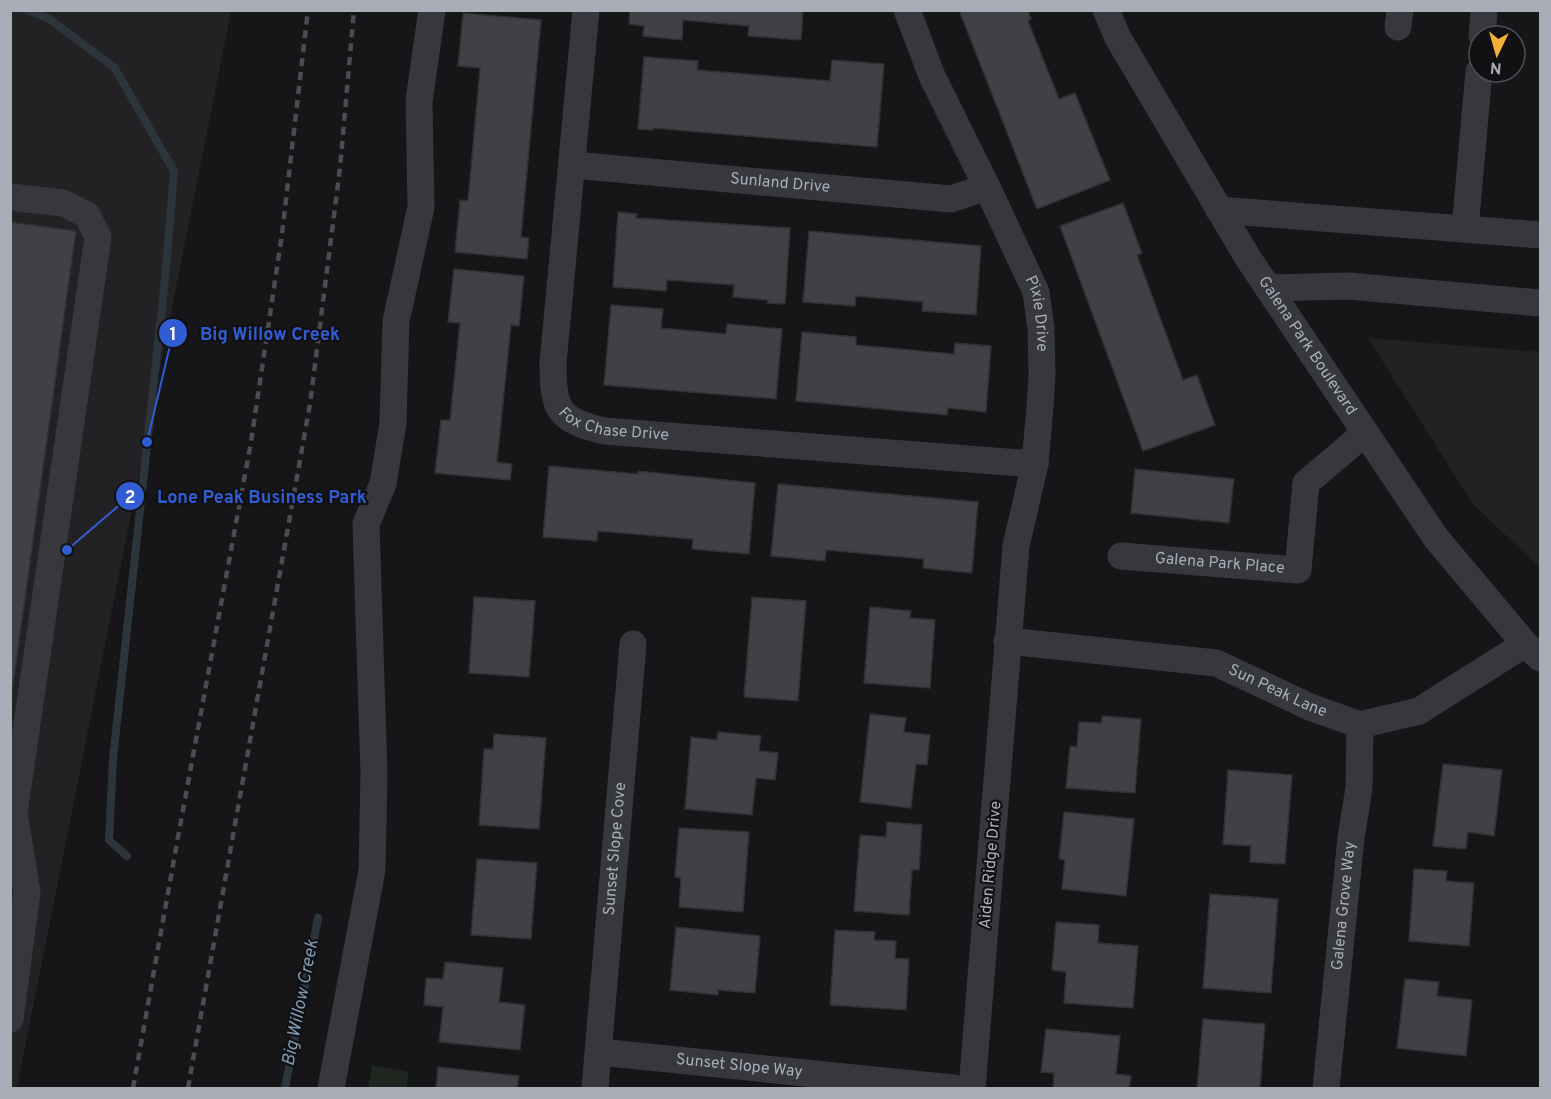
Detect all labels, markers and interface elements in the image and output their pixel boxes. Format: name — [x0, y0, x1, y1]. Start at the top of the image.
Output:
north arrow — [1467, 24, 1527, 84]
text: N — [1489, 56, 1502, 77]
street label: Sunland Drive — [729, 169, 831, 198]
street label: Pixie Drive — [1020, 273, 1052, 352]
street label: Galena Park Boulevard — [1253, 273, 1361, 419]
callout: Big Willow Creek — [158, 315, 352, 351]
text: 1 — [169, 324, 177, 347]
text: Big Willow Creek — [200, 324, 340, 347]
street label: Fox Chase Drive — [553, 404, 670, 446]
callout: Lone Peak Business Park — [115, 478, 379, 514]
text: 2 — [124, 487, 136, 510]
text: Lone Peak Business Park — [157, 487, 367, 510]
street label: Galena Park Place — [1154, 549, 1285, 579]
street label: Sun Peak Lane — [1225, 660, 1330, 722]
street label: Sunset Slope Cove — [600, 781, 631, 916]
street label: Aiden Ridge Drive — [975, 800, 1007, 930]
street label: Galena Grove Way — [1328, 840, 1361, 971]
water label: Big Willow Creek — [277, 937, 325, 1068]
street label: Sunset Slope Way — [675, 1050, 804, 1083]

